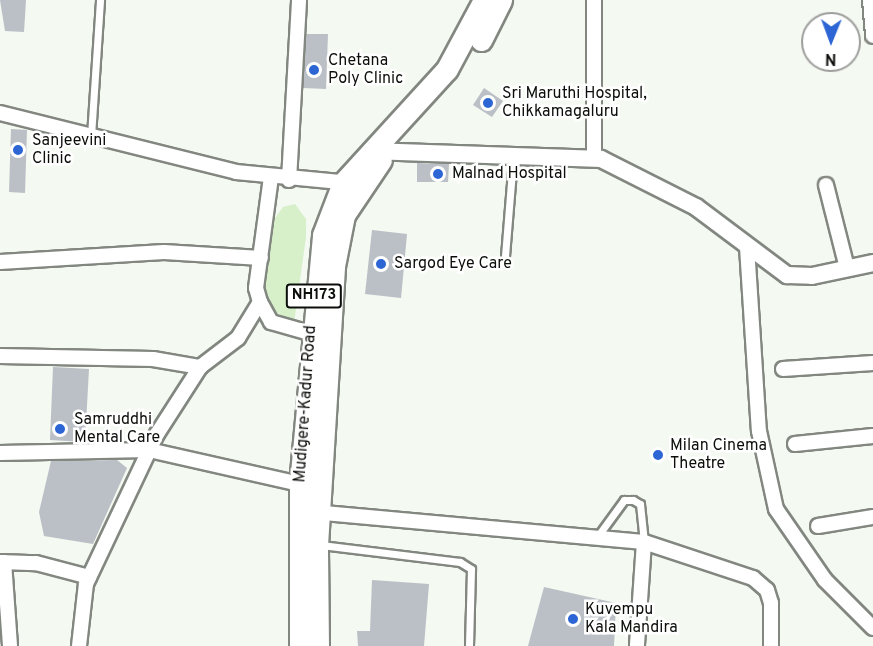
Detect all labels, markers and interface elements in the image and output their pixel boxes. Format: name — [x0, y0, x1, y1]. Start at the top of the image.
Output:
north arrow — [801, 12, 861, 72]
text: N — [825, 48, 837, 68]
place label: Chetana Poly Clinic — [328, 51, 403, 89]
marker: Chetana Poly Clinic — [305, 61, 323, 79]
place label: Sri Maruthi Hospital, Chikkamagaluru — [502, 84, 647, 122]
marker: Sri Maruthi Hospital, Chikkamagaluru — [479, 94, 497, 112]
place label: Sanjeevini Clinic — [32, 131, 106, 169]
marker: Sanjeevini Clinic — [9, 141, 27, 159]
place label: Malnad Hospital — [452, 164, 567, 184]
marker: Malnad Hospital — [429, 165, 447, 183]
place label: Sargod Eye Care — [394, 254, 512, 274]
marker: Sargod Eye Care — [372, 255, 390, 273]
road number: NH173 — [286, 284, 342, 308]
street label: Mudigere-Kadur Road — [291, 325, 321, 483]
place label: Samruddhi Mental Care — [74, 410, 160, 448]
marker: Samruddhi Mental Care — [51, 420, 69, 438]
place label: Milan Cinema Theatre — [670, 436, 767, 474]
marker: Milan Cinema Theatre — [651, 448, 665, 462]
place label: Kuvempu Kala Mandira — [585, 600, 678, 638]
marker: Kuvempu Kala Mandira — [566, 612, 580, 626]

